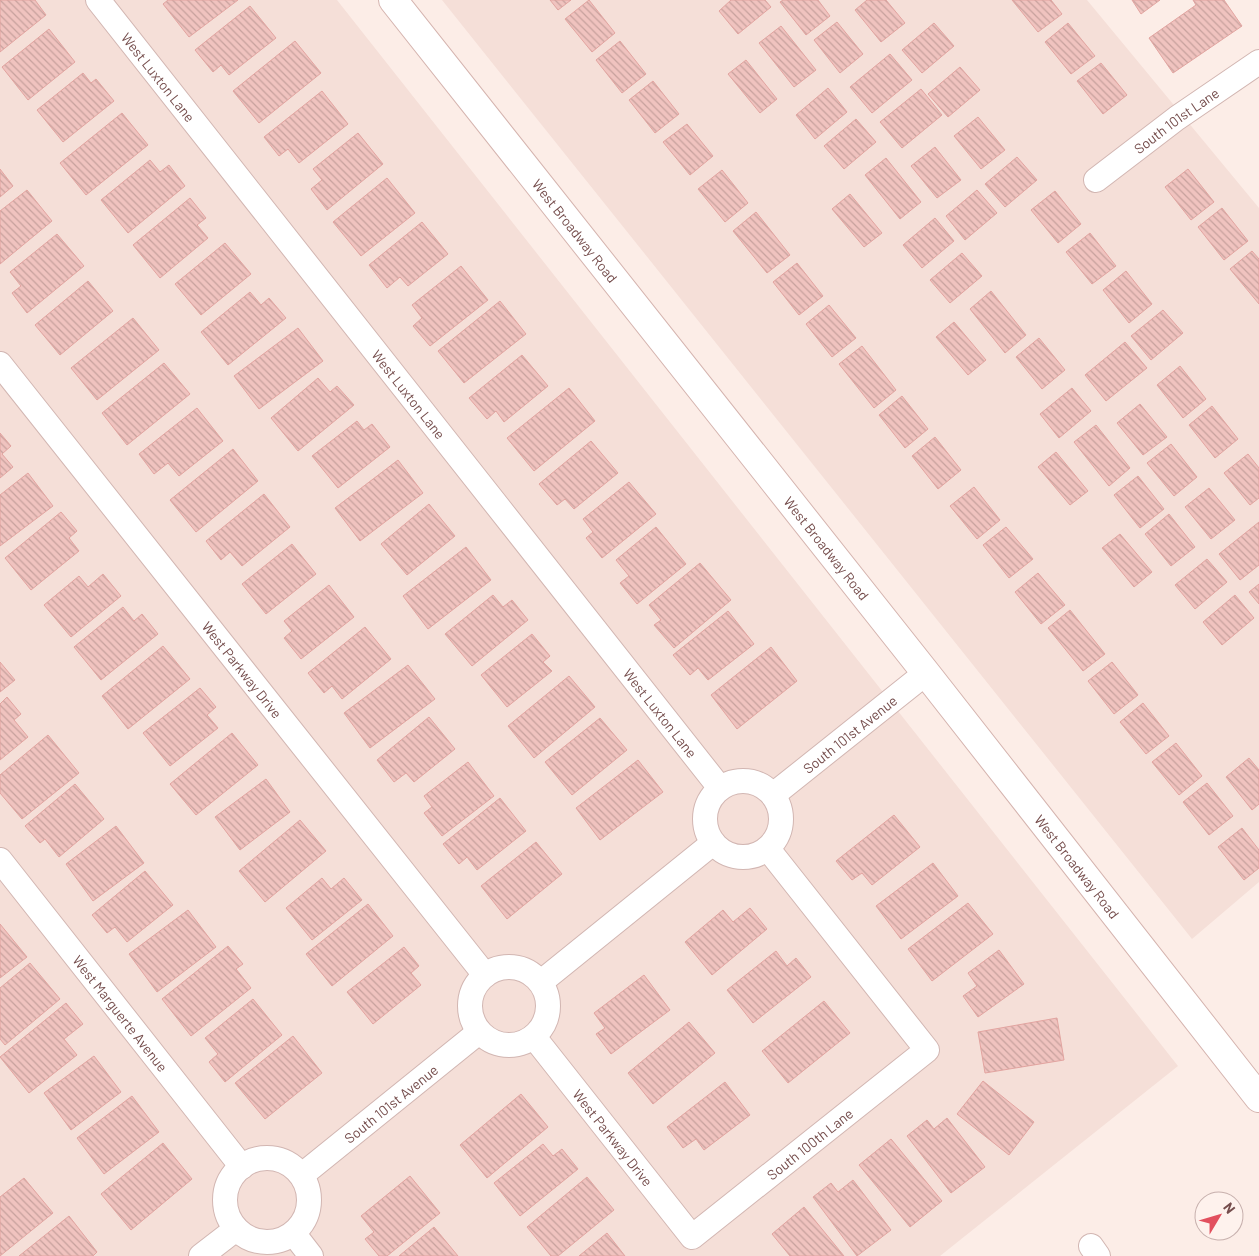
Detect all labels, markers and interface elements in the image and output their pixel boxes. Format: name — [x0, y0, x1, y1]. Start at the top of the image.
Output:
street label: West Luxton Lane — [118, 29, 199, 125]
street label: South 101st Lane — [1130, 84, 1222, 157]
street label: West Broadway Road — [529, 175, 622, 286]
street label: West Luxton Lane — [369, 346, 449, 442]
street label: West Broadway Road — [781, 493, 873, 603]
street label: West Parkway Drive — [199, 618, 286, 721]
street label: West Luxton Lane — [620, 665, 701, 761]
street label: South 101st Avenue — [799, 691, 900, 777]
street label: West Broadway Road — [1032, 811, 1123, 922]
street label: West Marguerte Avenue — [70, 952, 172, 1075]
street label: South 101st Avenue — [340, 1061, 441, 1146]
street label: West Parkway Drive — [570, 1086, 657, 1189]
street label: South 100th Lane — [763, 1104, 856, 1183]
north arrow — [1194, 1191, 1244, 1241]
text: N — [1220, 1199, 1239, 1217]

